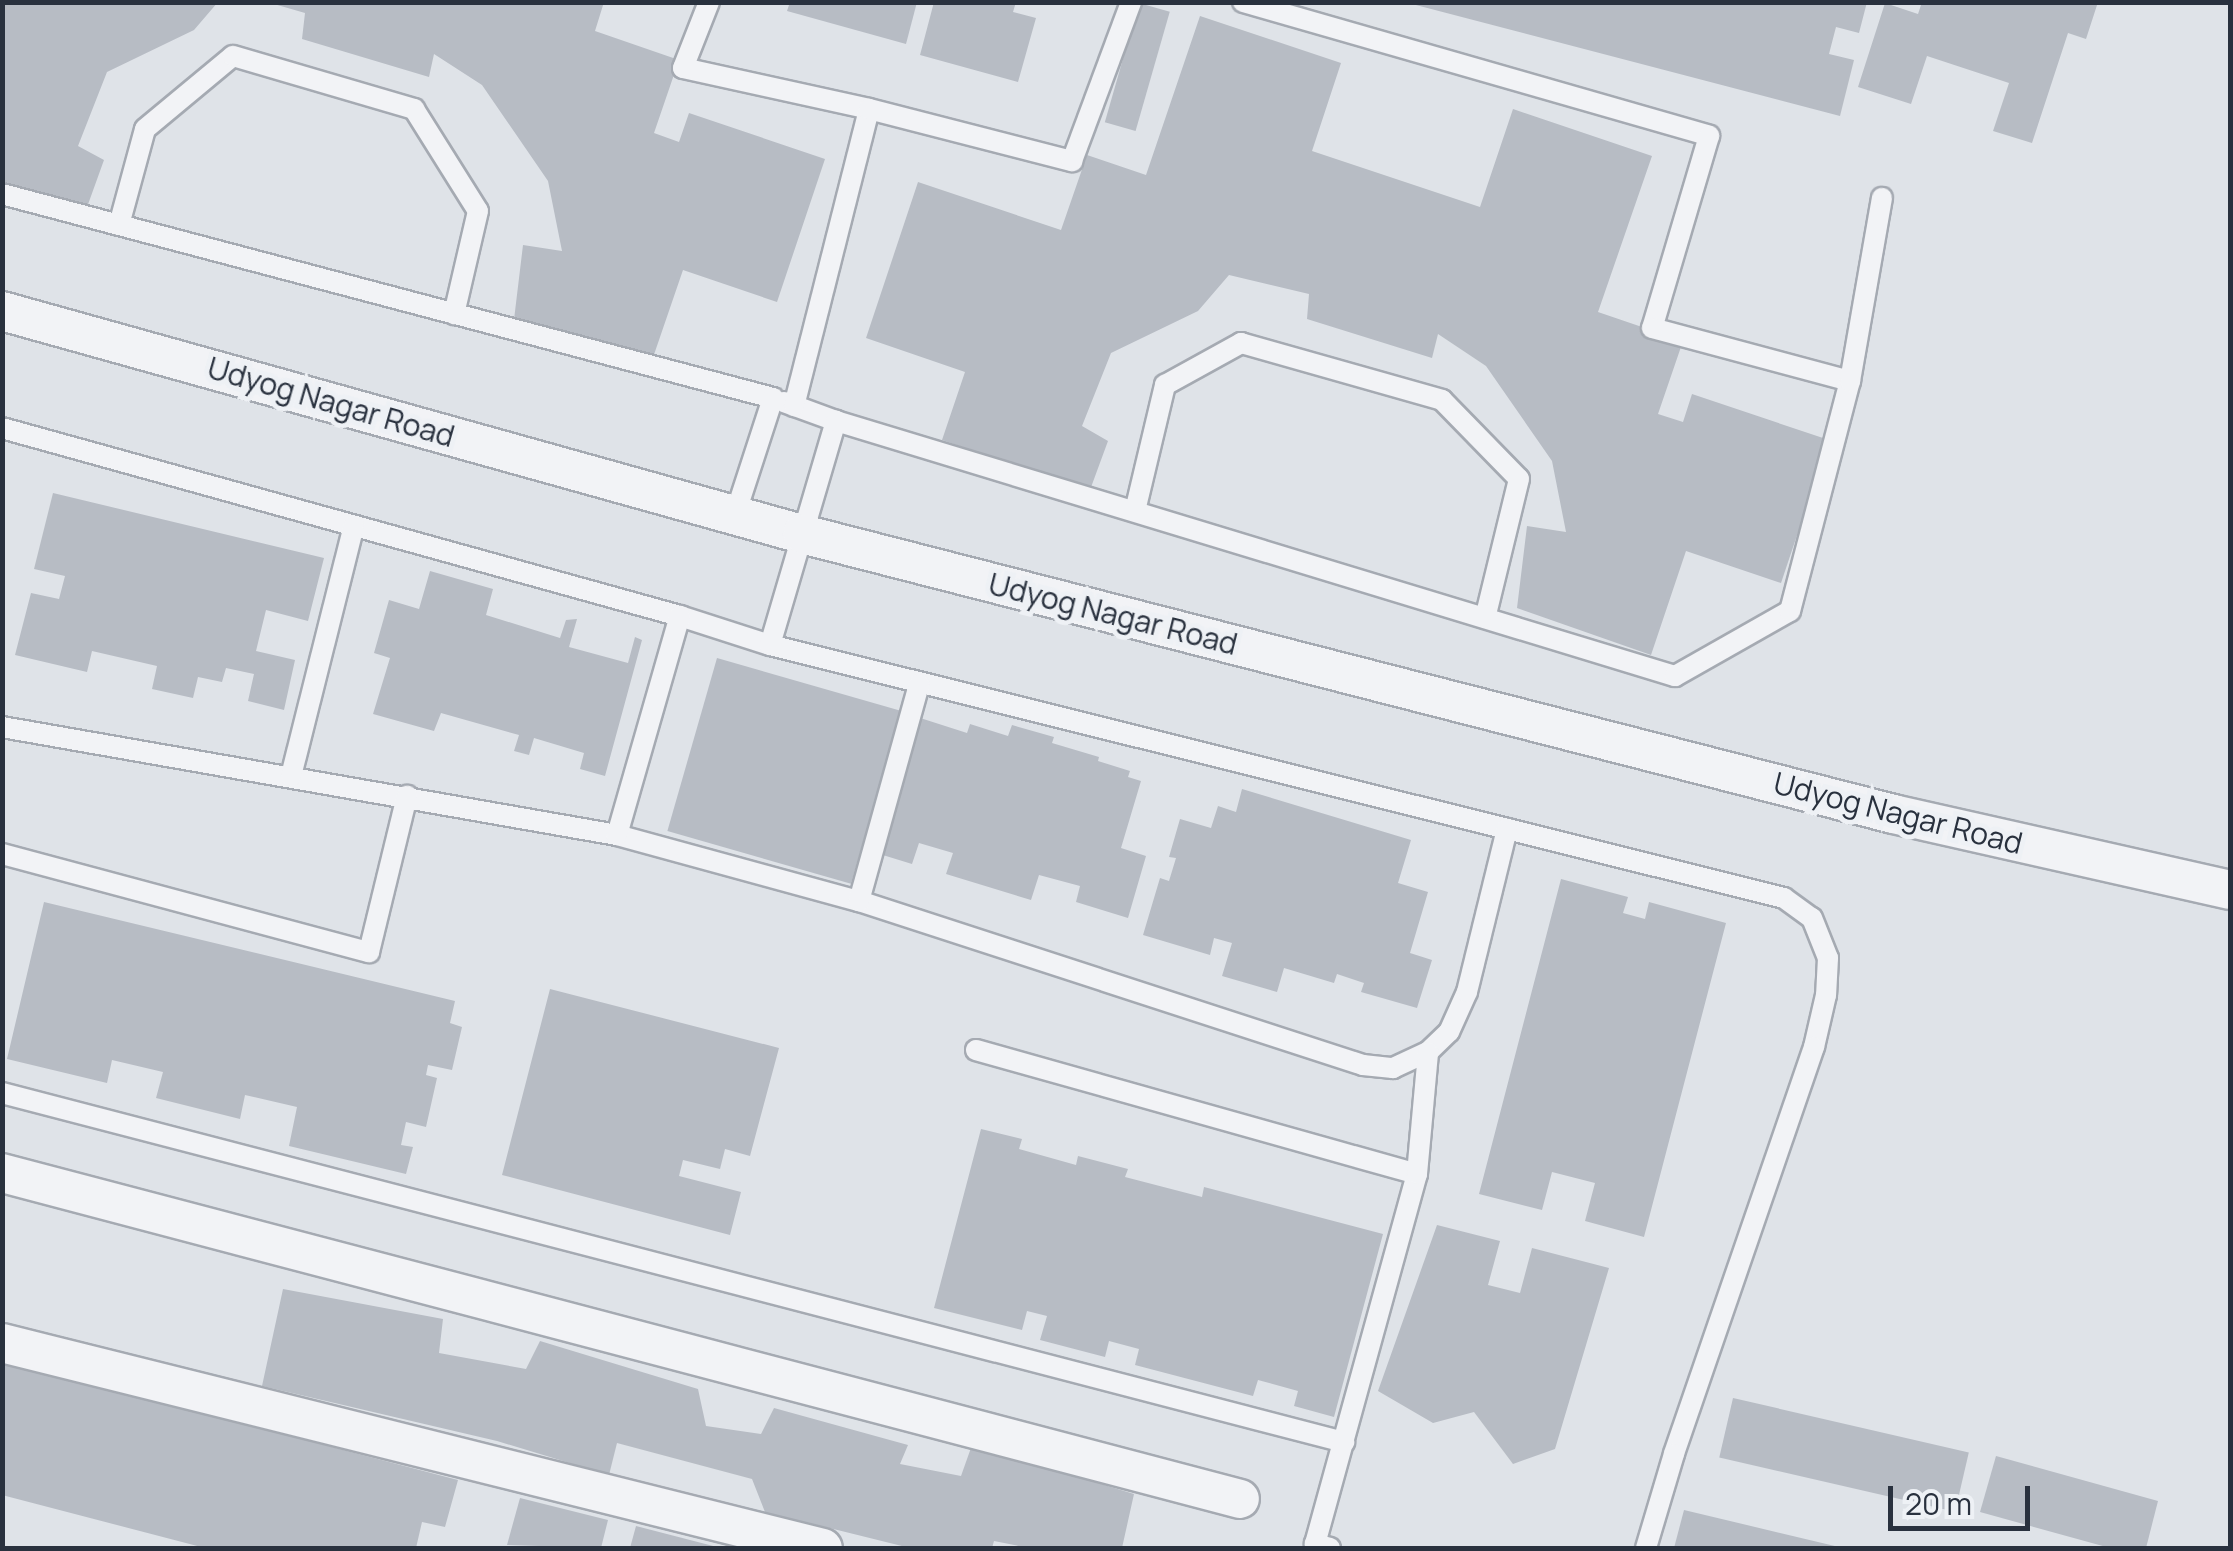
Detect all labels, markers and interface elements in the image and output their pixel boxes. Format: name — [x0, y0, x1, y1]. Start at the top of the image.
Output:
street label: Udyog Nagar Road — [203, 350, 459, 454]
street label: Udyog Nagar Road — [985, 566, 1241, 662]
street label: Udyog Nagar Road — [1770, 765, 2026, 861]
scale bar — [1893, 1466, 2036, 1528]
text: 20 m — [1905, 1483, 1972, 1524]

